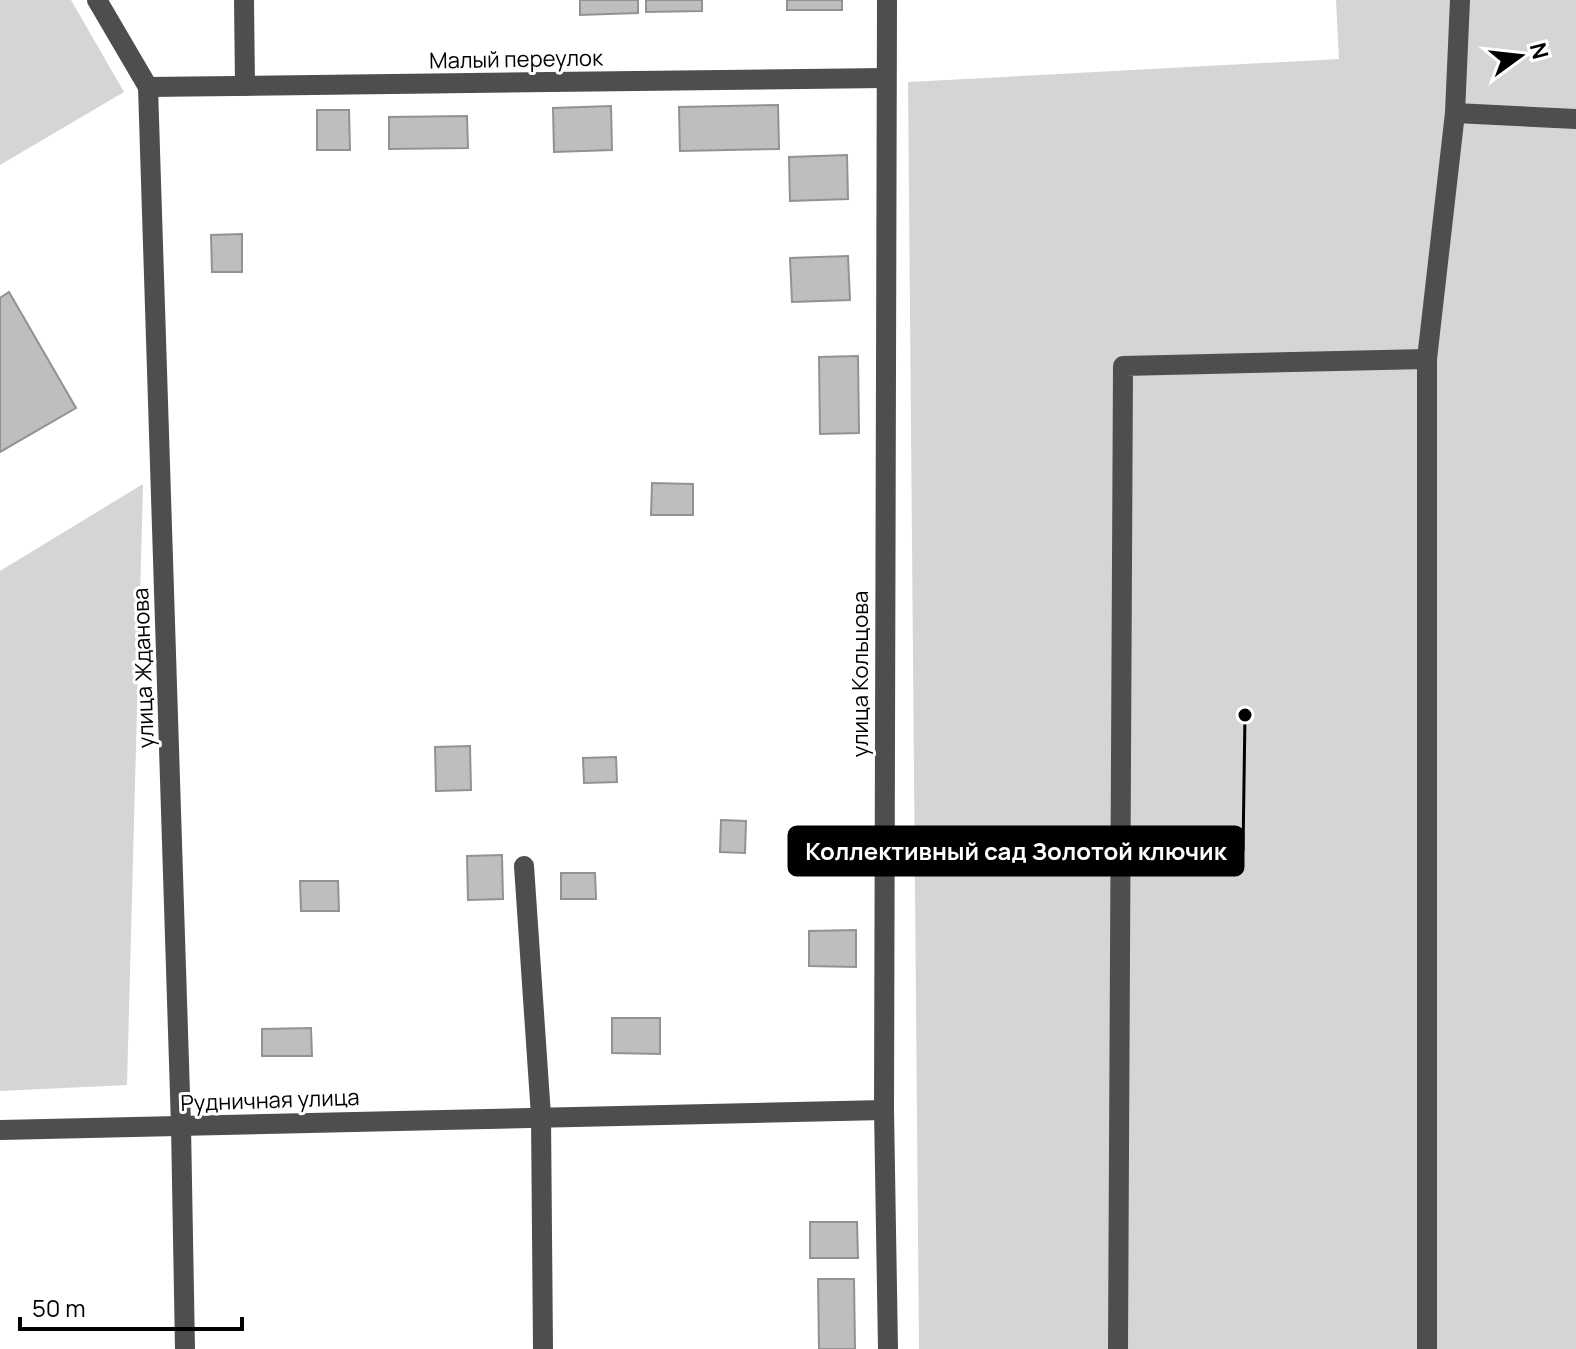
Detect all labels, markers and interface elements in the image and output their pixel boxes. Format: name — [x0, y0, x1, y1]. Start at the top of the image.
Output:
north arrow — [1480, 16, 1560, 96]
text: N — [1523, 39, 1556, 62]
street label: Малый переулок — [429, 42, 604, 76]
street label: улица Жданова — [125, 587, 161, 749]
street label: улица Кольцова — [845, 591, 875, 757]
callout: Коллективный сад Золотой ключик — [789, 827, 1243, 875]
text: Коллективный сад Золотой ключик — [805, 834, 1228, 867]
street label: Рудничная улица — [180, 1082, 360, 1118]
scale bar — [20, 1281, 242, 1331]
text: 50 m — [32, 1291, 86, 1324]

